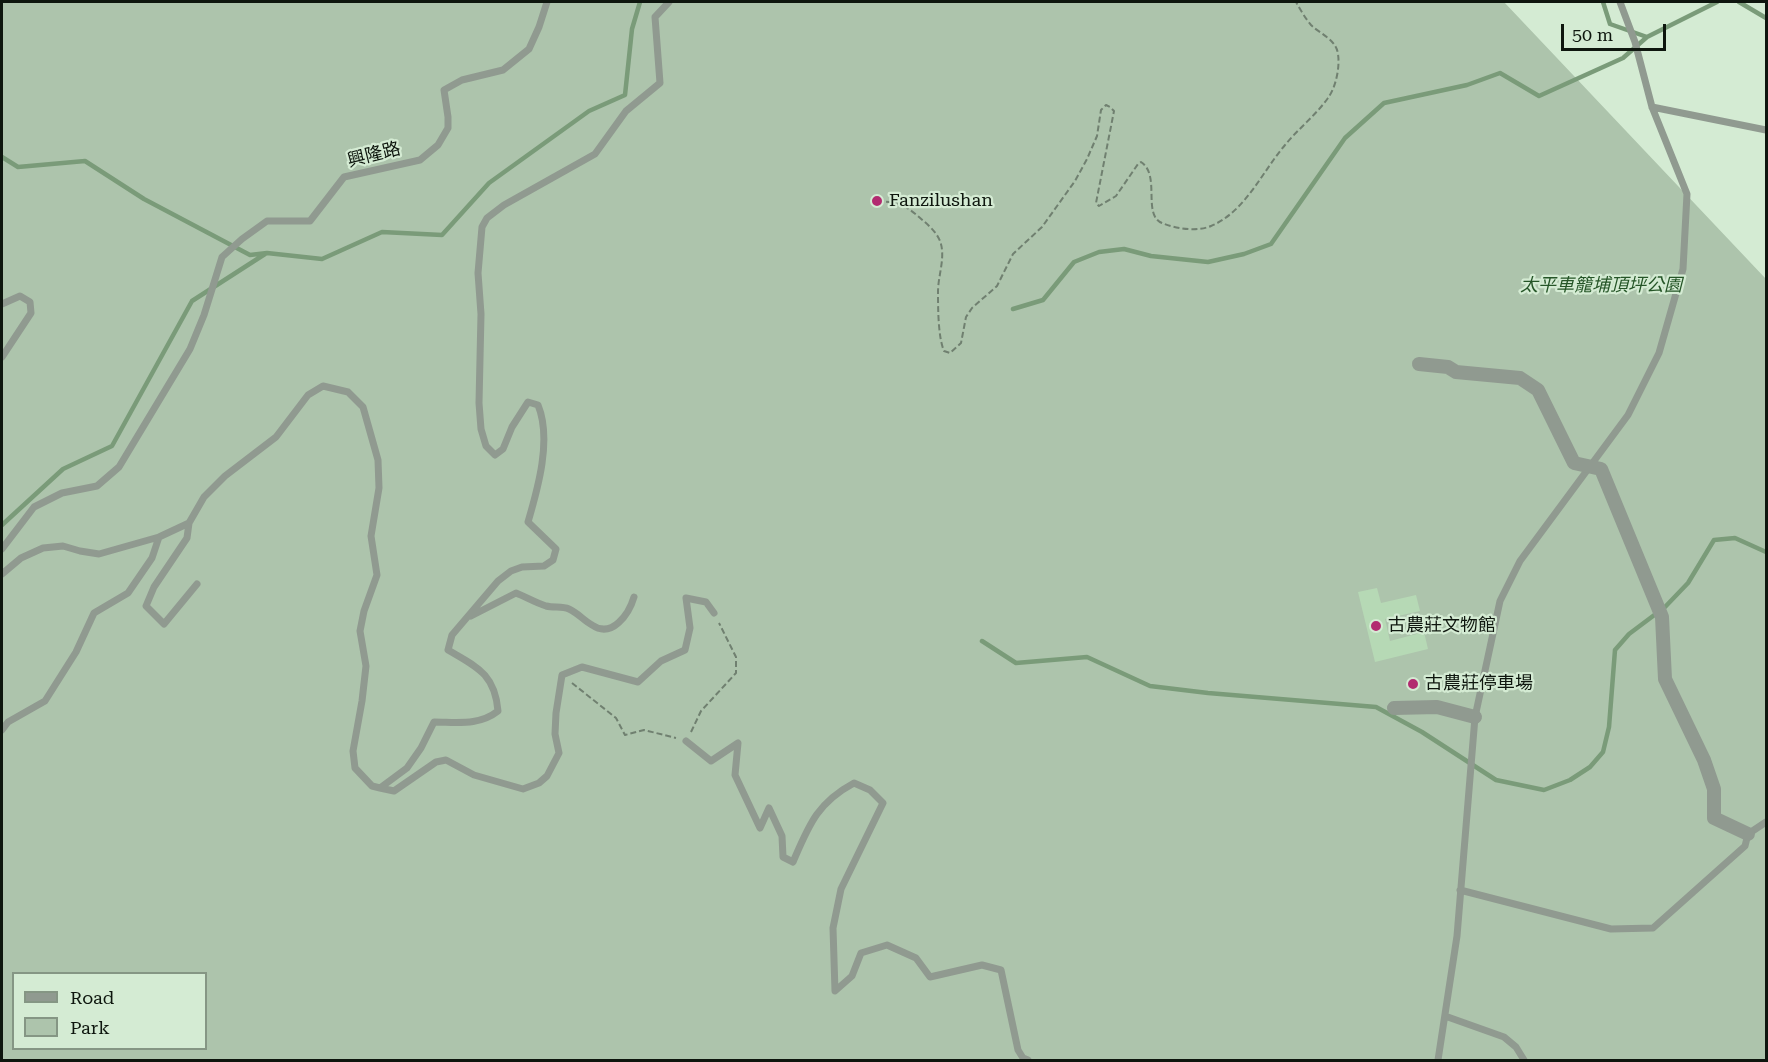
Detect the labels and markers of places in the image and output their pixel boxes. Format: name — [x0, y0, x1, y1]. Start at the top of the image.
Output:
place label: Fanzilushan — [889, 190, 993, 212]
marker: Fanzilushan — [870, 194, 884, 208]
place label: 古農莊文物館 — [1388, 615, 1496, 637]
marker: 古農莊文物館 — [1369, 619, 1383, 633]
place label: 古農莊停車場 — [1425, 673, 1533, 695]
marker: 古農莊停車場 — [1406, 677, 1420, 691]

